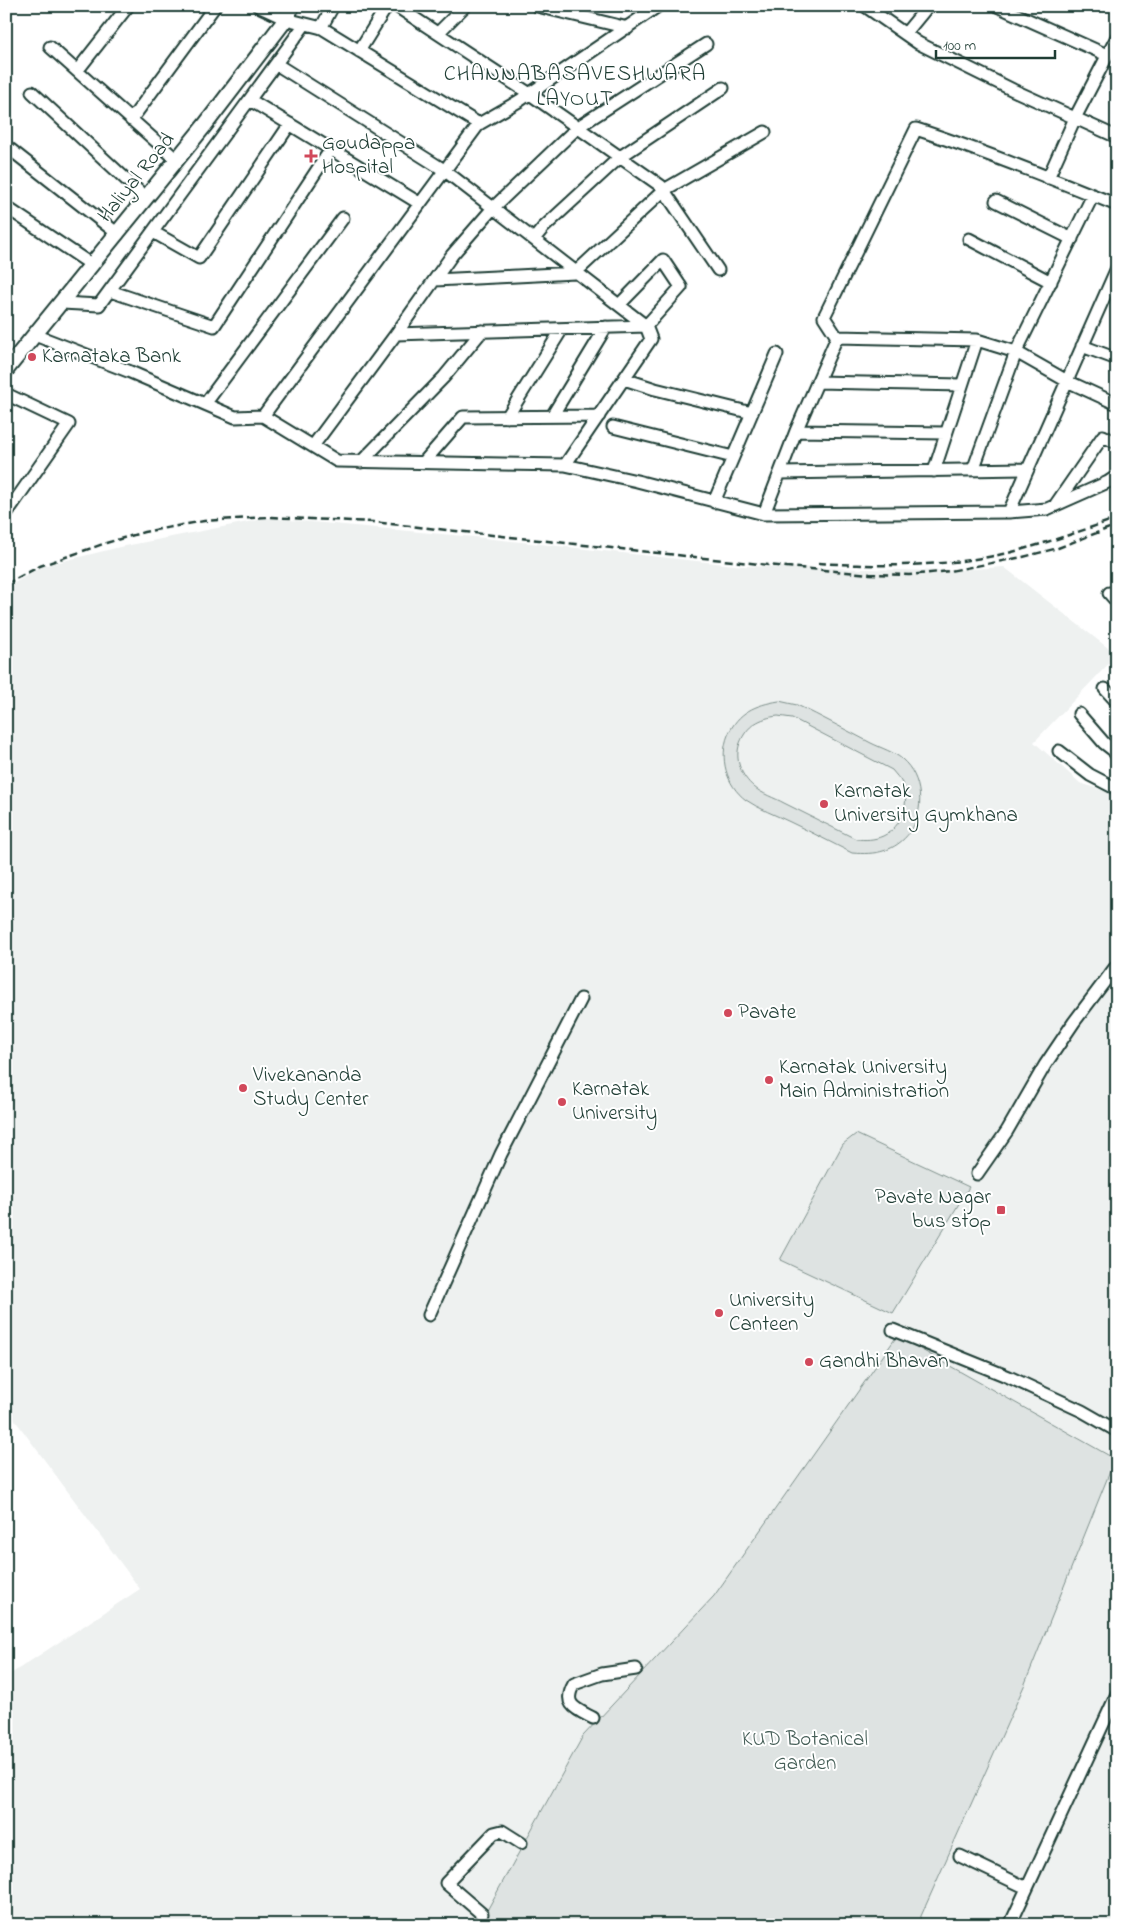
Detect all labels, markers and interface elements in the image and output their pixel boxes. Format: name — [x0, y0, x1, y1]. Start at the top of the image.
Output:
scale bar — [936, 28, 1054, 60]
text: 100 m — [943, 35, 976, 57]
district label: CHANNABASAVESHWARA LAYOUT — [444, 59, 706, 116]
street label: Haliyal Road — [91, 126, 184, 231]
place label: Goudappa Hospital — [322, 129, 415, 183]
marker: Goudappa Hospital — [304, 149, 318, 163]
place label: Karnataka Bank — [42, 342, 182, 372]
marker: Karnataka Bank — [26, 351, 38, 363]
place label: Karnatak University Gymkhana — [834, 777, 1018, 833]
marker: Karnatak University Gymkhana — [818, 798, 830, 810]
place label: Pavate — [738, 998, 797, 1028]
marker: Pavate — [722, 1007, 734, 1019]
place label: Karnatak University Main Administration — [779, 1053, 949, 1107]
place label: Vivekananda Study Center — [252, 1061, 369, 1117]
marker: Karnatak University Main Administration — [763, 1074, 775, 1086]
place label: Karnatak University — [572, 1075, 657, 1131]
marker: Vivekananda Study Center — [237, 1082, 249, 1094]
marker: Karnatak University — [556, 1096, 568, 1108]
place label: Pavate Nagar bus stop — [875, 1183, 991, 1237]
marker: Pavate Nagar bus stop — [995, 1204, 1007, 1216]
place label: University Canteen — [729, 1286, 814, 1340]
marker: University Canteen — [713, 1307, 725, 1319]
place label: Gandhi Bhavan — [819, 1347, 949, 1377]
marker: Gandhi Bhavan — [803, 1356, 815, 1368]
park label: KUD Botanical Garden — [742, 1725, 868, 1779]

